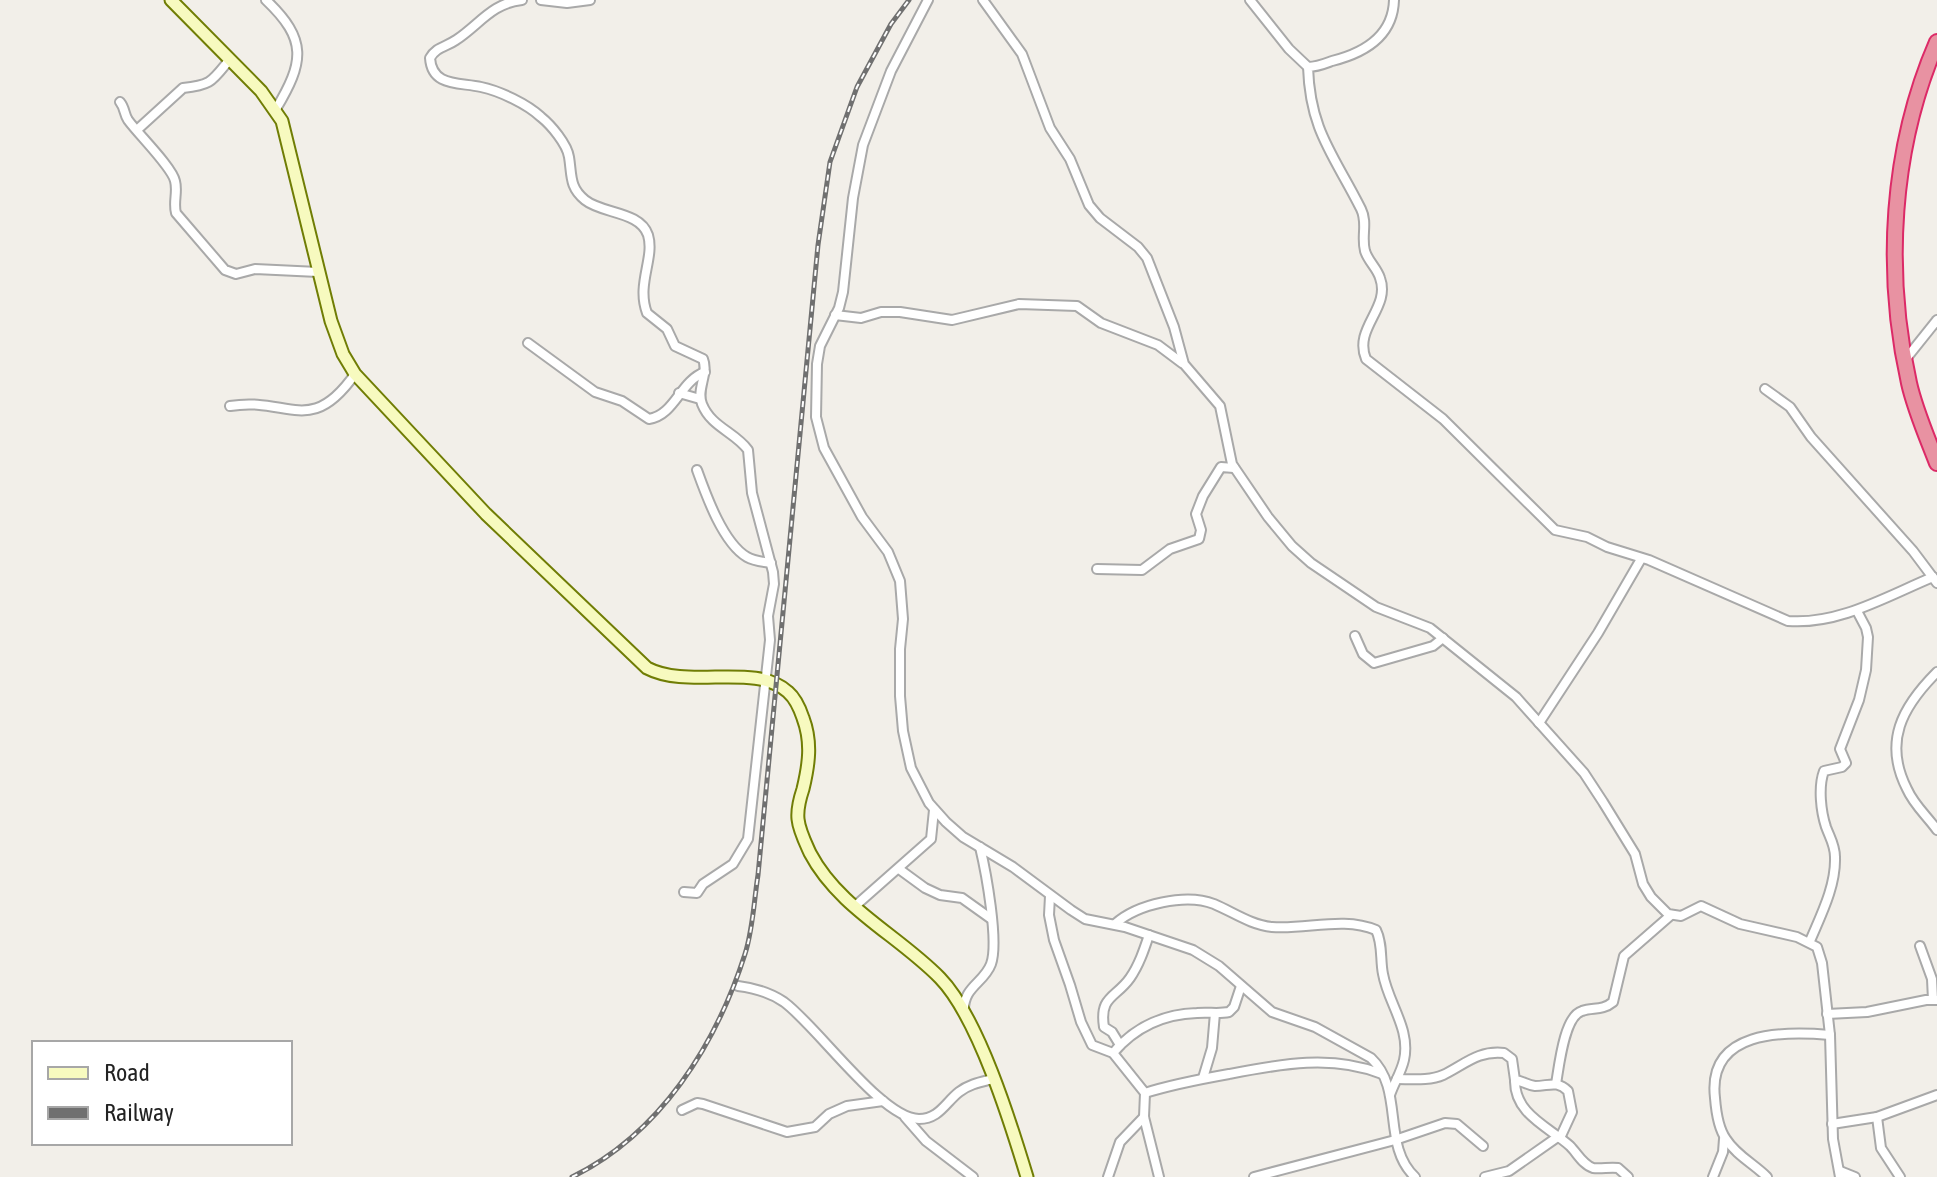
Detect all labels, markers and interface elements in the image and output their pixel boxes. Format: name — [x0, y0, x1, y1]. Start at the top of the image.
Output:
legend — [32, 1041, 292, 1145]
text: Road — [104, 1059, 150, 1086]
text: Railway — [104, 1099, 174, 1126]

